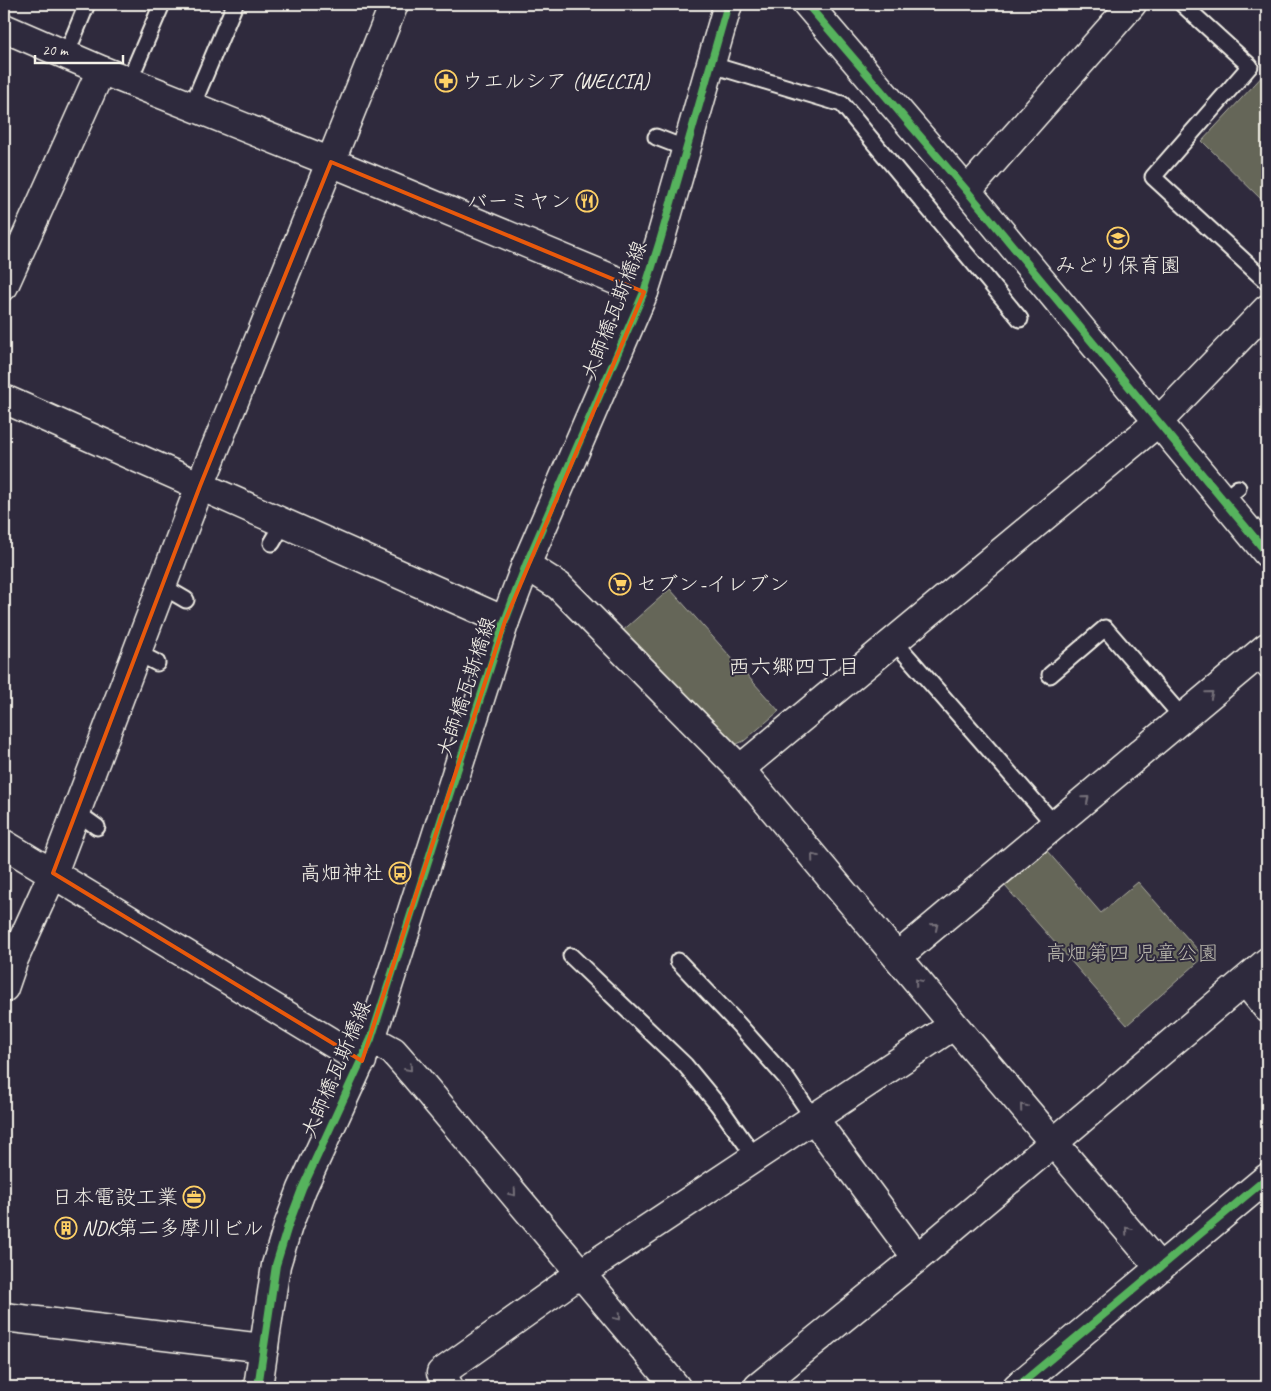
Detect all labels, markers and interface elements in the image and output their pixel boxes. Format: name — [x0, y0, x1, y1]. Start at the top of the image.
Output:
scale bar — [35, 32, 122, 64]
text: 20 m — [42, 41, 69, 60]
place label: ウエルシア (WELCIA) — [462, 68, 651, 94]
pharmacy icon: ウエルシア (WELCIA) — [434, 69, 458, 93]
place label: バーミヤン — [466, 188, 571, 214]
restaurant icon: バーミヤン — [575, 189, 599, 213]
school or university icon: みどり保育園 — [1106, 226, 1130, 250]
street label: 大師橋瓦斯橋線 — [576, 237, 652, 383]
place label: みどり保育園 — [1055, 252, 1181, 278]
place label: セブン-イレブン — [636, 571, 790, 597]
supermarket icon: セブン-イレブン — [608, 572, 632, 596]
street label: 大師橋瓦斯橋線 — [431, 613, 501, 761]
district label: 西六郷四丁目 — [728, 653, 860, 681]
one-way arrow — [1205, 691, 1214, 700]
one-way arrow — [1080, 796, 1089, 805]
one-way arrow — [811, 854, 820, 863]
place label: 高畑神社 — [300, 860, 384, 886]
bus stop icon: 高畑神社 — [388, 861, 412, 885]
one-way arrow — [929, 923, 938, 932]
park label: 高畑第四 児童公園 — [1045, 940, 1219, 966]
one-way arrow — [915, 979, 924, 988]
street label: 大師橋瓦斯橋線 — [295, 996, 377, 1142]
one-way arrow — [403, 1063, 412, 1072]
one-way arrow — [1020, 1103, 1029, 1112]
place label: 日本電設工業 — [52, 1184, 178, 1210]
office icon: 日本電設工業 — [182, 1185, 206, 1209]
one-way arrow — [508, 1187, 517, 1196]
place label: NDK第二多摩川ビル — [82, 1215, 264, 1241]
building icon: NDK第二多摩川ビル — [54, 1216, 78, 1240]
one-way arrow — [1125, 1227, 1134, 1236]
one-way arrow — [612, 1311, 620, 1320]

